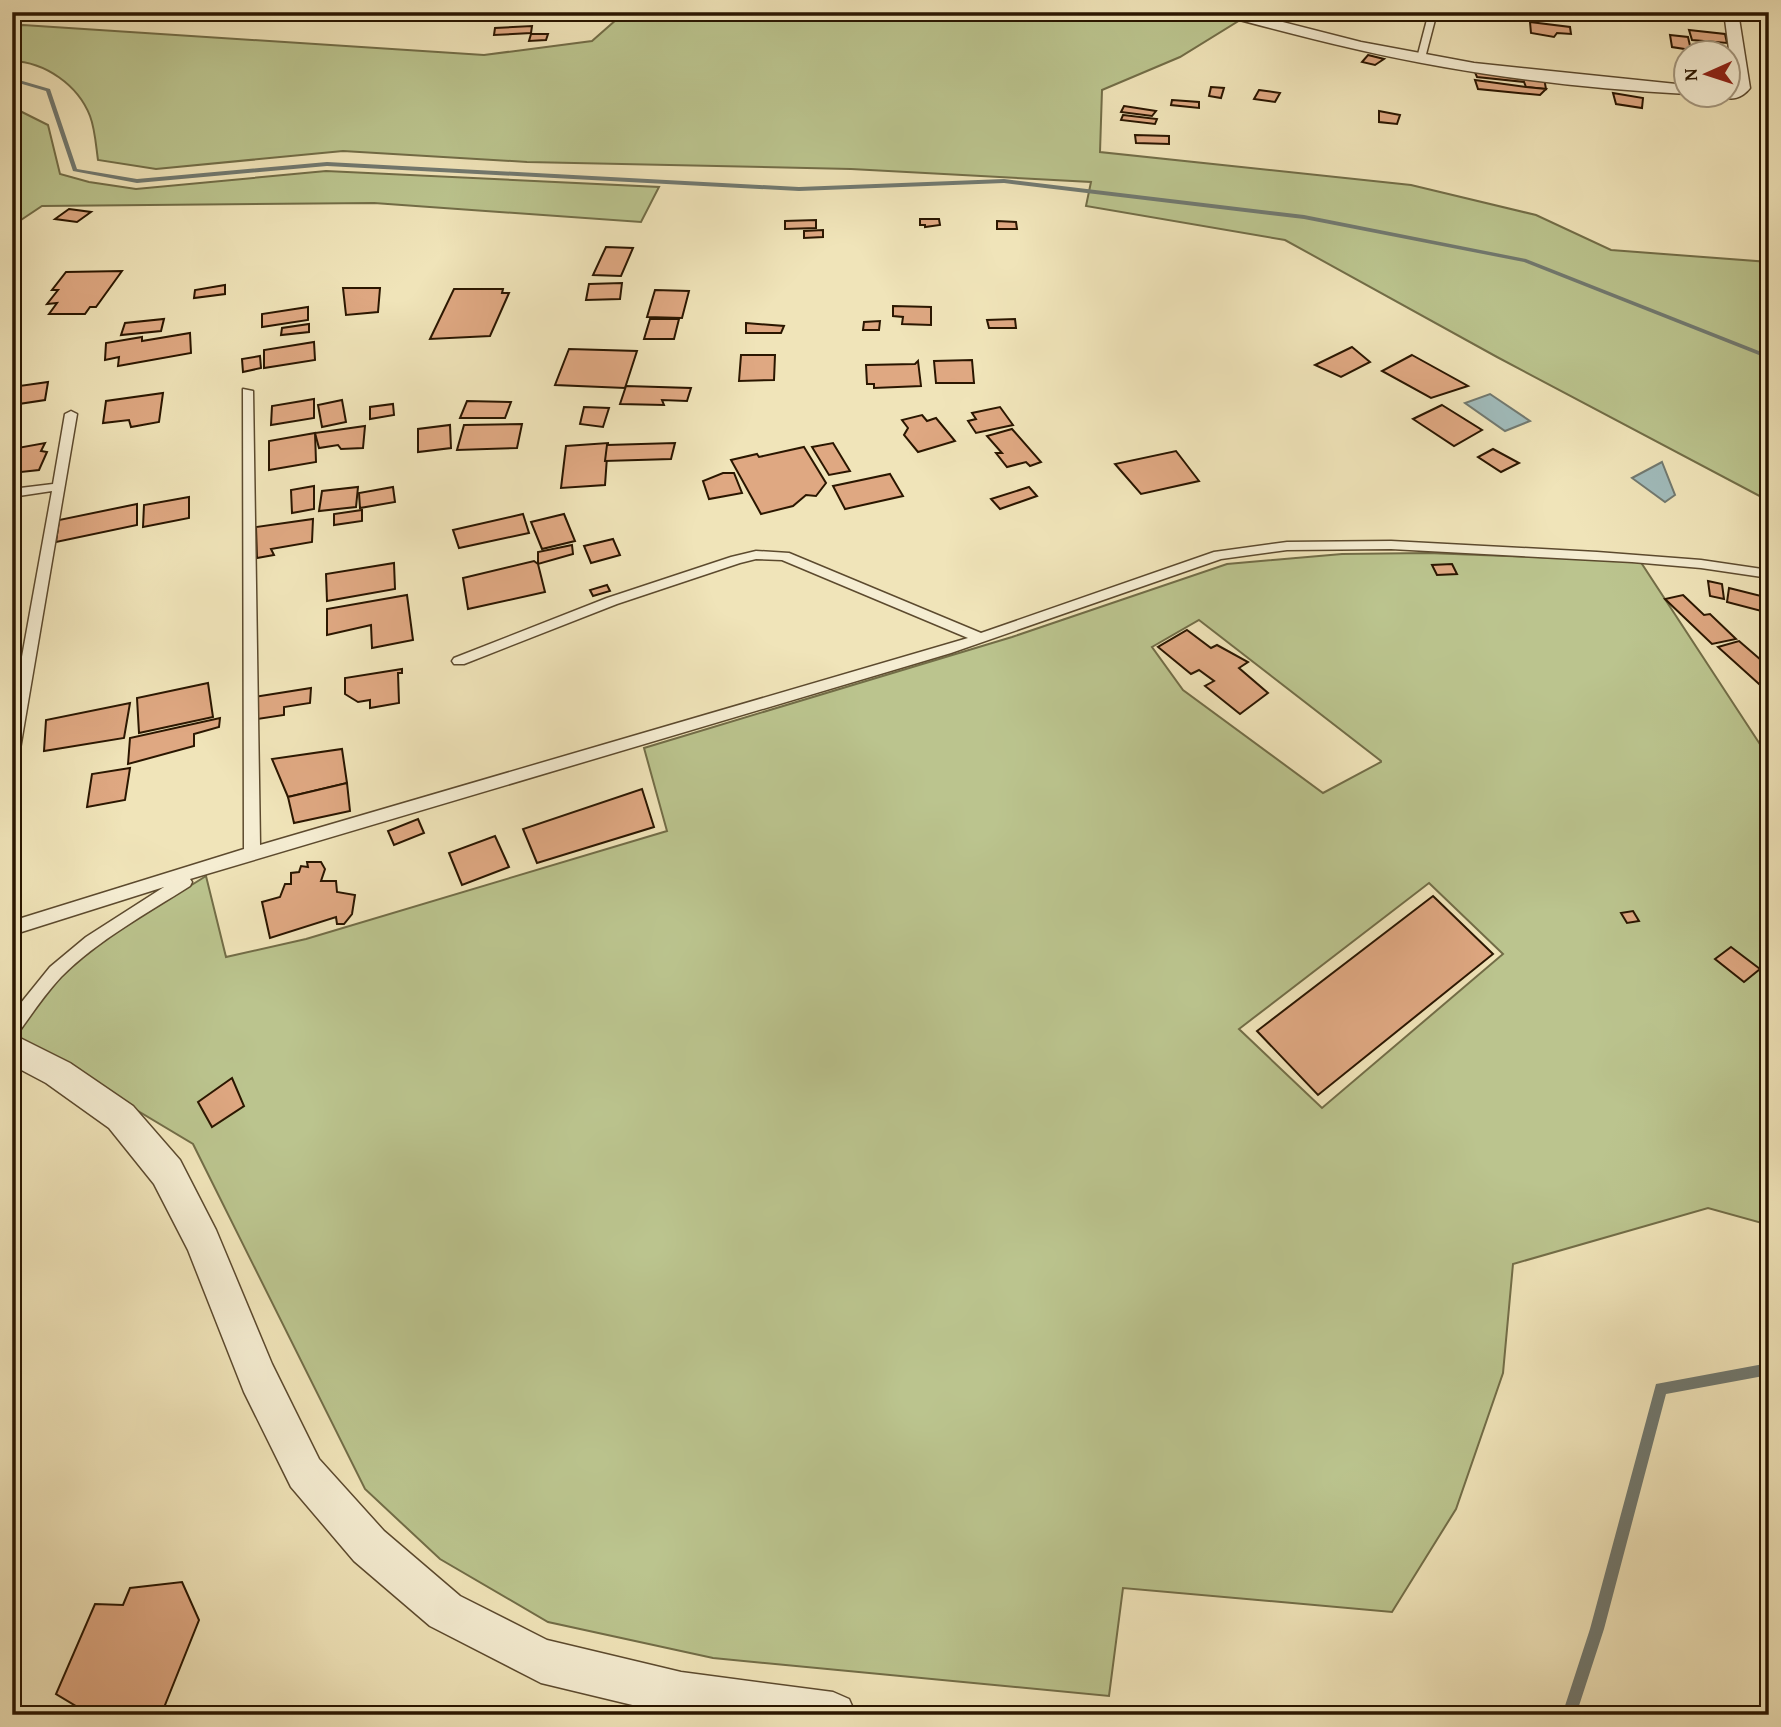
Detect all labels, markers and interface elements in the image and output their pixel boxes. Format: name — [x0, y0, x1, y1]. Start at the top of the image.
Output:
north arrow — [1672, 38, 1742, 108]
text: N — [1676, 68, 1704, 82]

